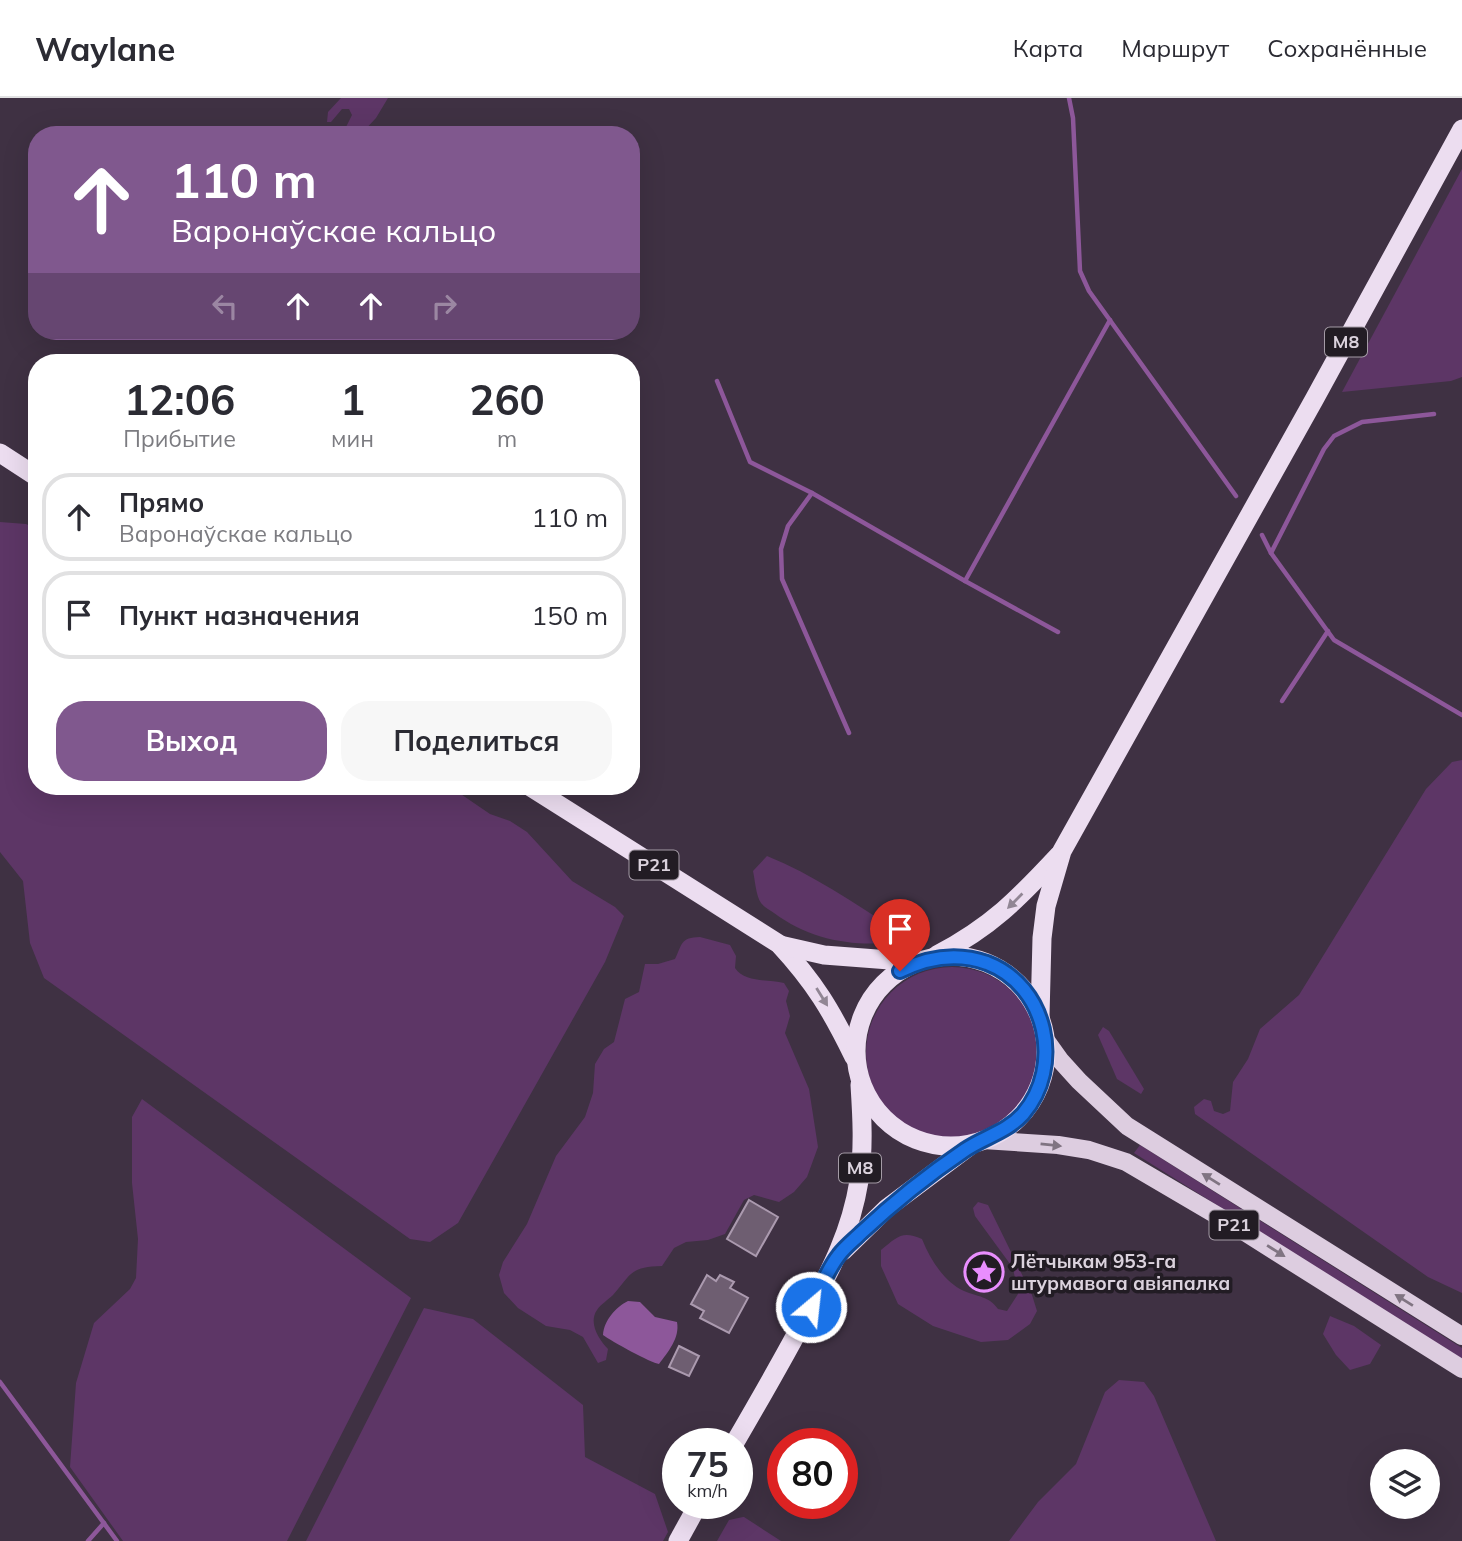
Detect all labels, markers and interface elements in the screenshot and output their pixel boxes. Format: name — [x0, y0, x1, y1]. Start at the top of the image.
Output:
text: Waylane — [35, 28, 175, 69]
text: Карта — [1013, 33, 1083, 63]
text: Маршрут — [1121, 33, 1229, 63]
text: Сохранённые — [1267, 33, 1427, 63]
text: 110 m — [171, 149, 317, 210]
icon: ahead — [56, 154, 147, 245]
text: Варонаўскае кальцо — [171, 210, 496, 250]
icon: left — [206, 287, 244, 325]
icon: ahead — [279, 287, 317, 325]
icon: ahead — [352, 287, 390, 325]
icon: right — [425, 287, 463, 325]
road number: М8 — [1325, 328, 1367, 356]
text: 12:06 — [124, 373, 235, 426]
text: 1 — [340, 373, 365, 426]
text: 260 — [469, 373, 545, 426]
text: Прибытие — [123, 424, 236, 453]
text: мин — [331, 424, 374, 453]
text: m — [497, 424, 517, 453]
text: Прямо — [119, 486, 204, 519]
icon: ahead — [60, 498, 98, 536]
text: 110 m — [532, 501, 608, 534]
text: Варонаўскае кальцо — [119, 519, 353, 548]
icon: arrive — [60, 596, 98, 634]
text: Пункт назначения — [119, 599, 360, 632]
text: 150 m — [532, 599, 608, 632]
button: Выход — [56, 701, 327, 781]
button: Поделиться — [341, 701, 612, 781]
road number: Р21 — [630, 850, 678, 880]
one-way arrow — [1007, 893, 1024, 909]
pin — [870, 899, 930, 971]
icon: arrive — [881, 910, 919, 948]
one-way arrow — [816, 987, 829, 1006]
one-way arrow — [1040, 1139, 1062, 1150]
road number: М8 — [839, 1154, 881, 1182]
one-way arrow — [1202, 1172, 1221, 1185]
road number: Р21 — [1210, 1210, 1258, 1240]
one-way arrow — [1266, 1245, 1286, 1258]
place label: Лётчыкам 953-га штурмавога авіяпалка — [1011, 1249, 1230, 1295]
place icon: Лётчыкам 953-га штурмавога авіяпалка — [963, 1251, 1005, 1293]
position arrow — [774, 1270, 848, 1344]
one-way arrow — [1395, 1293, 1414, 1306]
speed limit sign: 80 — [767, 1428, 858, 1519]
text: 75 — [686, 1442, 729, 1486]
map controls — [1370, 1449, 1440, 1519]
button: layers — [1370, 1449, 1440, 1519]
text: km/h — [687, 1479, 728, 1502]

